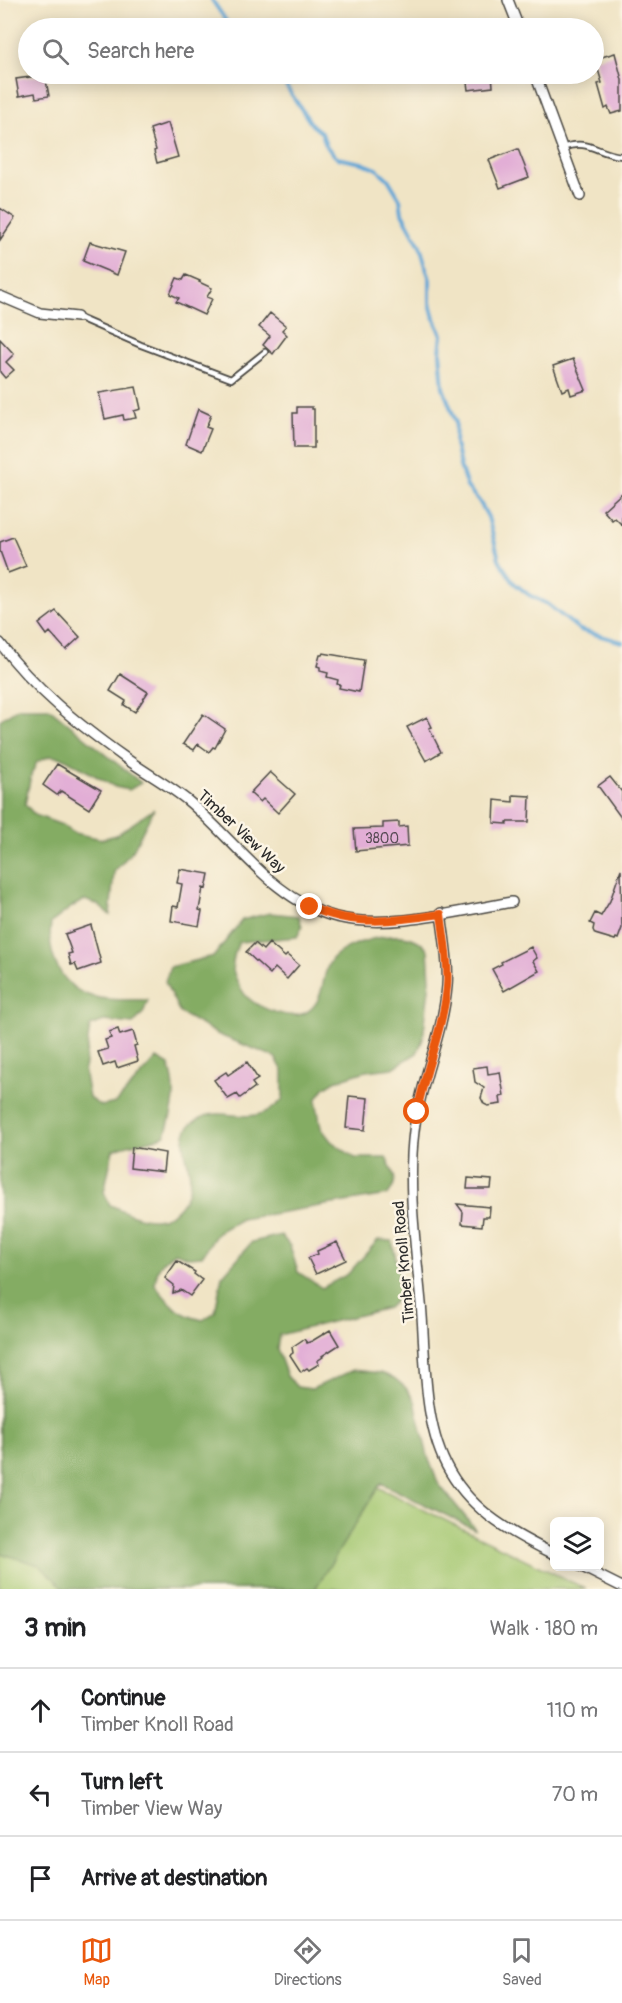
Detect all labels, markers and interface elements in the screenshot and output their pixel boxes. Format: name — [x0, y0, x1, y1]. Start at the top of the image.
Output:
search box — [18, 18, 604, 84]
icon: search — [39, 35, 72, 68]
text: Search here — [87, 37, 194, 65]
street label: Timber View Way — [193, 786, 290, 878]
house number: 3800 — [365, 830, 399, 847]
route end — [296, 893, 322, 919]
route start — [403, 1098, 429, 1124]
street label: Timber Knoll Road — [389, 1200, 419, 1324]
map controls — [550, 1517, 604, 1571]
button: layers — [550, 1517, 604, 1571]
text: 3 min — [24, 1612, 86, 1644]
text: Walk · 180 m — [490, 1616, 598, 1641]
text: Continue — [81, 1684, 165, 1712]
icon: ahead — [24, 1694, 57, 1727]
text: 110 m — [547, 1698, 598, 1723]
text: Timber Knoll Road — [81, 1712, 234, 1737]
text: Turn left — [81, 1768, 163, 1796]
icon: left — [24, 1778, 57, 1811]
text: 70 m — [552, 1782, 598, 1807]
text: Timber View Way — [81, 1796, 222, 1821]
icon: arrive — [24, 1862, 57, 1895]
text: Arrive at destination — [81, 1864, 267, 1892]
tab: Map — [80, 1934, 113, 1990]
tab: Directions — [274, 1934, 342, 1990]
tab: Saved — [502, 1934, 542, 1990]

